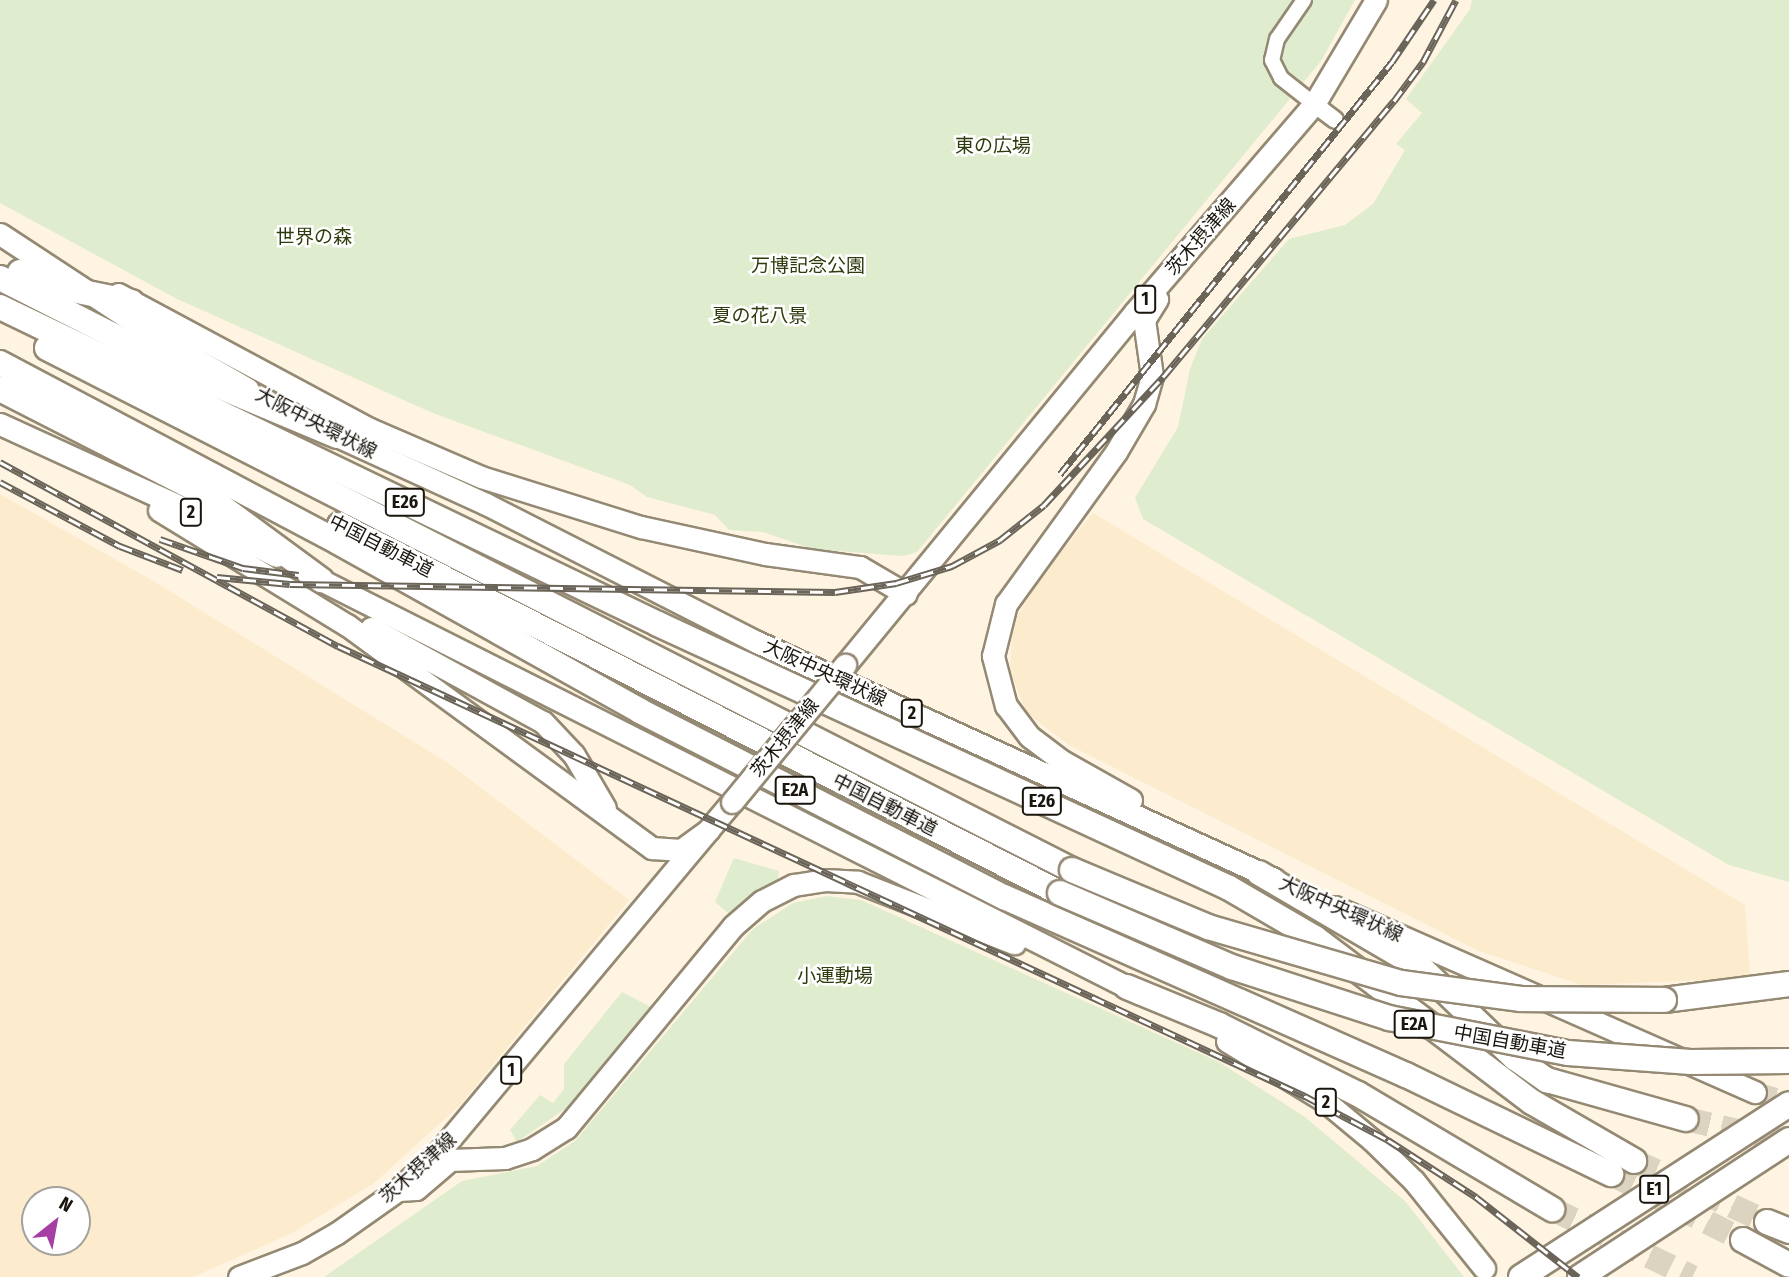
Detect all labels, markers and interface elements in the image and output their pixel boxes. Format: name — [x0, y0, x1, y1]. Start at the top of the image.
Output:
park label: 東の広場 — [955, 135, 1031, 157]
street label: 茨木摂津線 — [1161, 194, 1241, 280]
park label: 世界の森 — [276, 226, 352, 248]
park label: 万博記念公園 — [751, 255, 865, 277]
road number: 1 — [1133, 284, 1157, 314]
park label: 夏の花八景 — [713, 305, 807, 327]
street label: 大阪中央環状線 — [252, 383, 380, 463]
road number: E26 — [384, 488, 426, 516]
road number: 2 — [179, 498, 203, 526]
street label: 中国自動車道 — [325, 510, 437, 582]
street label: 大阪中央環状線 — [760, 635, 890, 711]
street label: 茨木摂津線 — [746, 694, 824, 782]
road number: 2 — [900, 698, 924, 728]
street label: 中国自動車道 — [829, 769, 941, 841]
road number: E2A — [774, 776, 816, 804]
road number: E26 — [1021, 786, 1063, 816]
street label: 大阪中央環状線 — [1276, 872, 1406, 946]
park label: 小運動場 — [797, 965, 873, 987]
road number: E2A — [1393, 1009, 1435, 1038]
street label: 中国自動車道 — [1452, 1021, 1568, 1063]
road number: 1 — [499, 1056, 523, 1084]
road number: 2 — [1314, 1087, 1338, 1116]
street label: 茨木摂津線 — [375, 1128, 461, 1208]
road number: E1 — [1638, 1174, 1670, 1204]
north arrow — [21, 1186, 91, 1256]
text: N — [55, 1191, 77, 1217]

